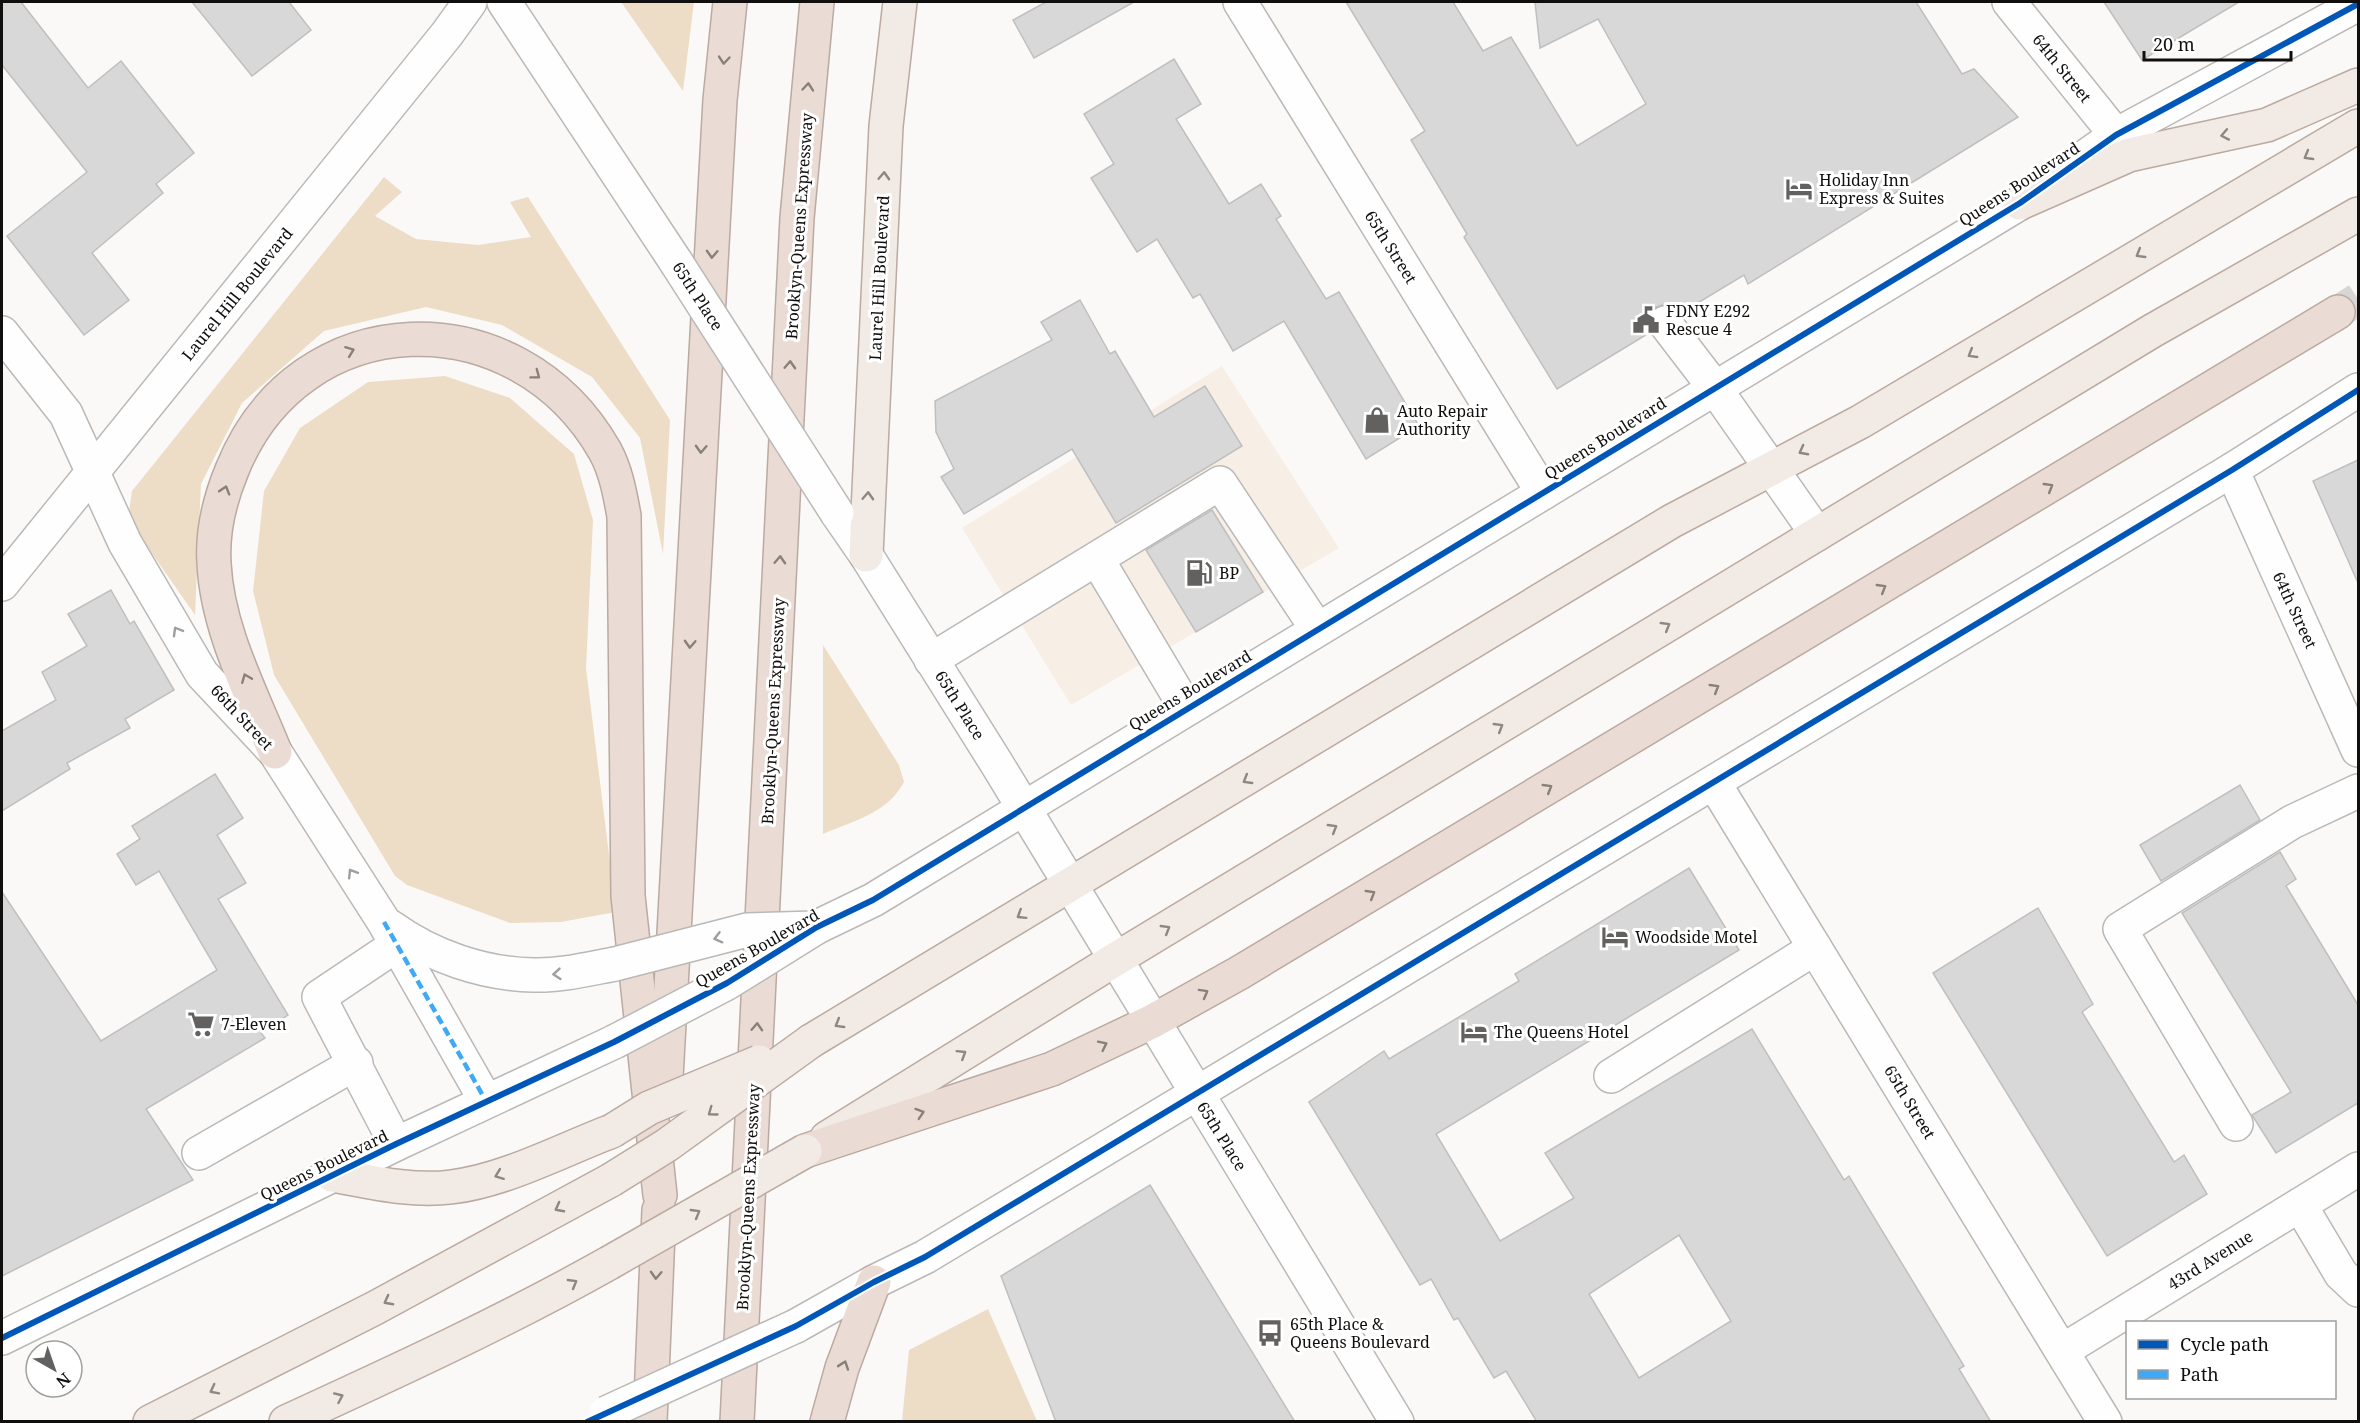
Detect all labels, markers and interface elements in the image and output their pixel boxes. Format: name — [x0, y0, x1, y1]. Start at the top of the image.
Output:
scale bar — [2144, 24, 2291, 62]
street label: 64th Street — [2028, 29, 2097, 107]
text: 20 m — [2153, 32, 2195, 56]
one-way arrow — [718, 55, 731, 64]
one-way arrow — [801, 82, 814, 91]
street label: Brooklyn-Queens Expressway — [780, 111, 818, 340]
one-way arrow — [2221, 128, 2230, 140]
street label: Queens Boulevard — [1954, 137, 2084, 231]
one-way arrow — [2304, 148, 2314, 160]
place label: Holiday Inn Express & Suites — [1819, 169, 1944, 209]
one-way arrow — [877, 171, 890, 180]
hotel icon: Holiday Inn Express & Suites — [1784, 174, 1814, 204]
street label: Laurel Hill Boulevard — [864, 195, 894, 361]
street label: 65th Street — [1360, 206, 1422, 288]
street label: Laurel Hill Boulevard — [176, 223, 298, 365]
one-way arrow — [2136, 247, 2146, 259]
one-way arrow — [705, 250, 718, 259]
street label: 65th Place — [668, 257, 728, 335]
place label: FDNY E292 Rescue 4 — [1666, 300, 1750, 340]
public building icon: FDNY E292 Rescue 4 — [1631, 305, 1661, 335]
one-way arrow — [345, 345, 355, 358]
one-way arrow — [1968, 347, 1978, 359]
one-way arrow — [783, 361, 796, 370]
one-way arrow — [529, 368, 540, 379]
street label: Queens Boulevard — [1540, 392, 1670, 484]
place label: Auto Repair Authority — [1397, 400, 1488, 440]
shop icon: Auto Repair Authority — [1362, 405, 1392, 435]
one-way arrow — [1799, 444, 1810, 455]
one-way arrow — [695, 445, 708, 454]
one-way arrow — [2043, 483, 2053, 495]
one-way arrow — [218, 485, 230, 496]
one-way arrow — [862, 492, 875, 501]
one-way arrow — [774, 556, 787, 565]
fuel station icon: BP — [1184, 558, 1214, 588]
place label: BP — [1219, 562, 1239, 584]
street label: 64th Street — [2268, 568, 2323, 652]
one-way arrow — [1876, 583, 1886, 595]
street label: Brooklyn-Queens Expressway — [756, 596, 790, 825]
one-way arrow — [1660, 621, 1670, 633]
one-way arrow — [172, 627, 184, 637]
one-way arrow — [684, 639, 697, 648]
street label: Queens Boulevard — [1124, 644, 1256, 735]
street label: 65th Place — [930, 666, 990, 744]
one-way arrow — [241, 674, 253, 685]
street label: 66th Street — [206, 679, 278, 755]
one-way arrow — [1709, 683, 1719, 695]
one-way arrow — [1493, 722, 1503, 734]
one-way arrow — [1243, 772, 1253, 784]
one-way arrow — [1541, 784, 1552, 795]
one-way arrow — [1326, 824, 1337, 835]
one-way arrow — [347, 869, 359, 879]
one-way arrow — [1365, 889, 1375, 901]
street label: Queens Boulevard — [691, 903, 823, 992]
one-way arrow — [1017, 908, 1027, 920]
hotel icon: Woodside Motel — [1600, 922, 1630, 952]
one-way arrow — [1160, 925, 1170, 936]
place label: Woodside Motel — [1635, 926, 1757, 948]
one-way arrow — [713, 930, 723, 943]
one-way arrow — [553, 967, 562, 980]
one-way arrow — [1197, 989, 1208, 1000]
supermarket icon: 7-Eleven — [186, 1009, 216, 1039]
place label: 7-Eleven — [221, 1013, 287, 1035]
one-way arrow — [835, 1016, 845, 1028]
hotel icon: The Queens Hotel — [1459, 1017, 1489, 1047]
place label: The Queens Hotel — [1494, 1021, 1629, 1043]
one-way arrow — [750, 1023, 763, 1032]
one-way arrow — [1096, 1041, 1107, 1053]
one-way arrow — [956, 1050, 966, 1062]
street label: 65th Street — [1879, 1061, 1941, 1143]
street label: Brooklyn-Queens Expressway — [731, 1082, 765, 1311]
street label: 65th Place — [1192, 1097, 1252, 1175]
one-way arrow — [708, 1105, 719, 1116]
one-way arrow — [914, 1107, 925, 1120]
street label: Queens Boulevard — [256, 1124, 392, 1206]
one-way arrow — [494, 1168, 505, 1180]
one-way arrow — [555, 1201, 565, 1212]
one-way arrow — [690, 1209, 700, 1220]
street label: 43rd Avenue — [2163, 1225, 2257, 1295]
one-way arrow — [650, 1270, 663, 1279]
one-way arrow — [567, 1278, 578, 1290]
one-way arrow — [384, 1294, 394, 1305]
place label: 65th Place & Queens Boulevard — [1290, 1313, 1430, 1353]
bus stop icon: 65th Place & Queens Boulevard — [1255, 1318, 1285, 1348]
legend — [2126, 1321, 2336, 1399]
text: Cycle path — [2180, 1332, 2269, 1356]
north arrow — [24, 1339, 84, 1399]
one-way arrow — [836, 1360, 849, 1371]
text: Path — [2180, 1362, 2219, 1386]
text: N — [51, 1368, 76, 1393]
one-way arrow — [210, 1383, 221, 1394]
one-way arrow — [332, 1393, 343, 1405]

